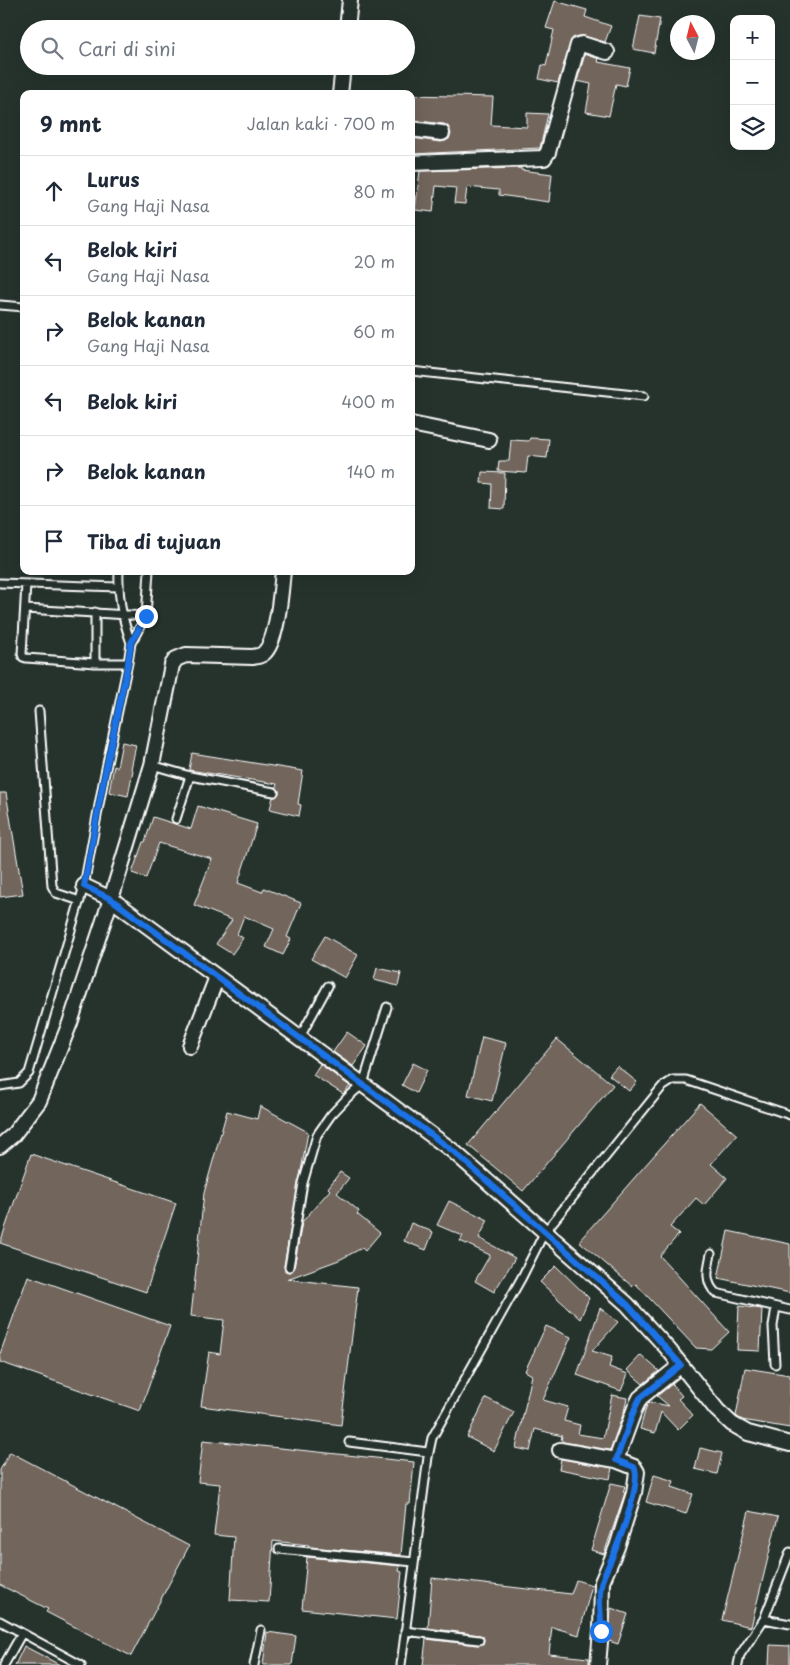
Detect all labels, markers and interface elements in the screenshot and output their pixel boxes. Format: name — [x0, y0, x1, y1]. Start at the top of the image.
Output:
north arrow — [670, 15, 715, 60]
map controls — [730, 15, 775, 150]
button: + — [730, 15, 775, 60]
search box — [20, 20, 415, 75]
icon: search — [38, 34, 66, 62]
text: Cari di sini — [78, 34, 176, 62]
button: − — [730, 60, 775, 105]
button: layers — [730, 105, 775, 150]
text: 9 mnt — [40, 107, 102, 139]
text: Jalan kaki · 700 m — [247, 111, 395, 135]
text: Lurus — [87, 165, 140, 193]
icon: ahead — [40, 177, 68, 205]
text: 80 m — [353, 179, 395, 203]
text: Gang Haji Nasa — [87, 193, 209, 217]
text: Belok kiri — [87, 235, 177, 263]
icon: left — [40, 247, 68, 275]
text: 20 m — [354, 249, 395, 273]
text: Gang Haji Nasa — [87, 263, 209, 287]
text: Belok kanan — [87, 305, 206, 333]
icon: right — [40, 317, 68, 345]
text: 60 m — [353, 319, 395, 343]
text: Gang Haji Nasa — [87, 333, 209, 357]
icon: left — [40, 387, 68, 415]
text: Belok kiri — [87, 387, 177, 415]
text: 400 m — [342, 389, 395, 413]
icon: right — [40, 457, 68, 485]
text: Belok kanan — [87, 457, 206, 485]
text: 140 m — [347, 459, 395, 483]
icon: arrive — [40, 527, 68, 555]
text: Tiba di tujuan — [87, 527, 221, 555]
route end — [135, 605, 158, 628]
route start — [590, 1620, 613, 1643]

